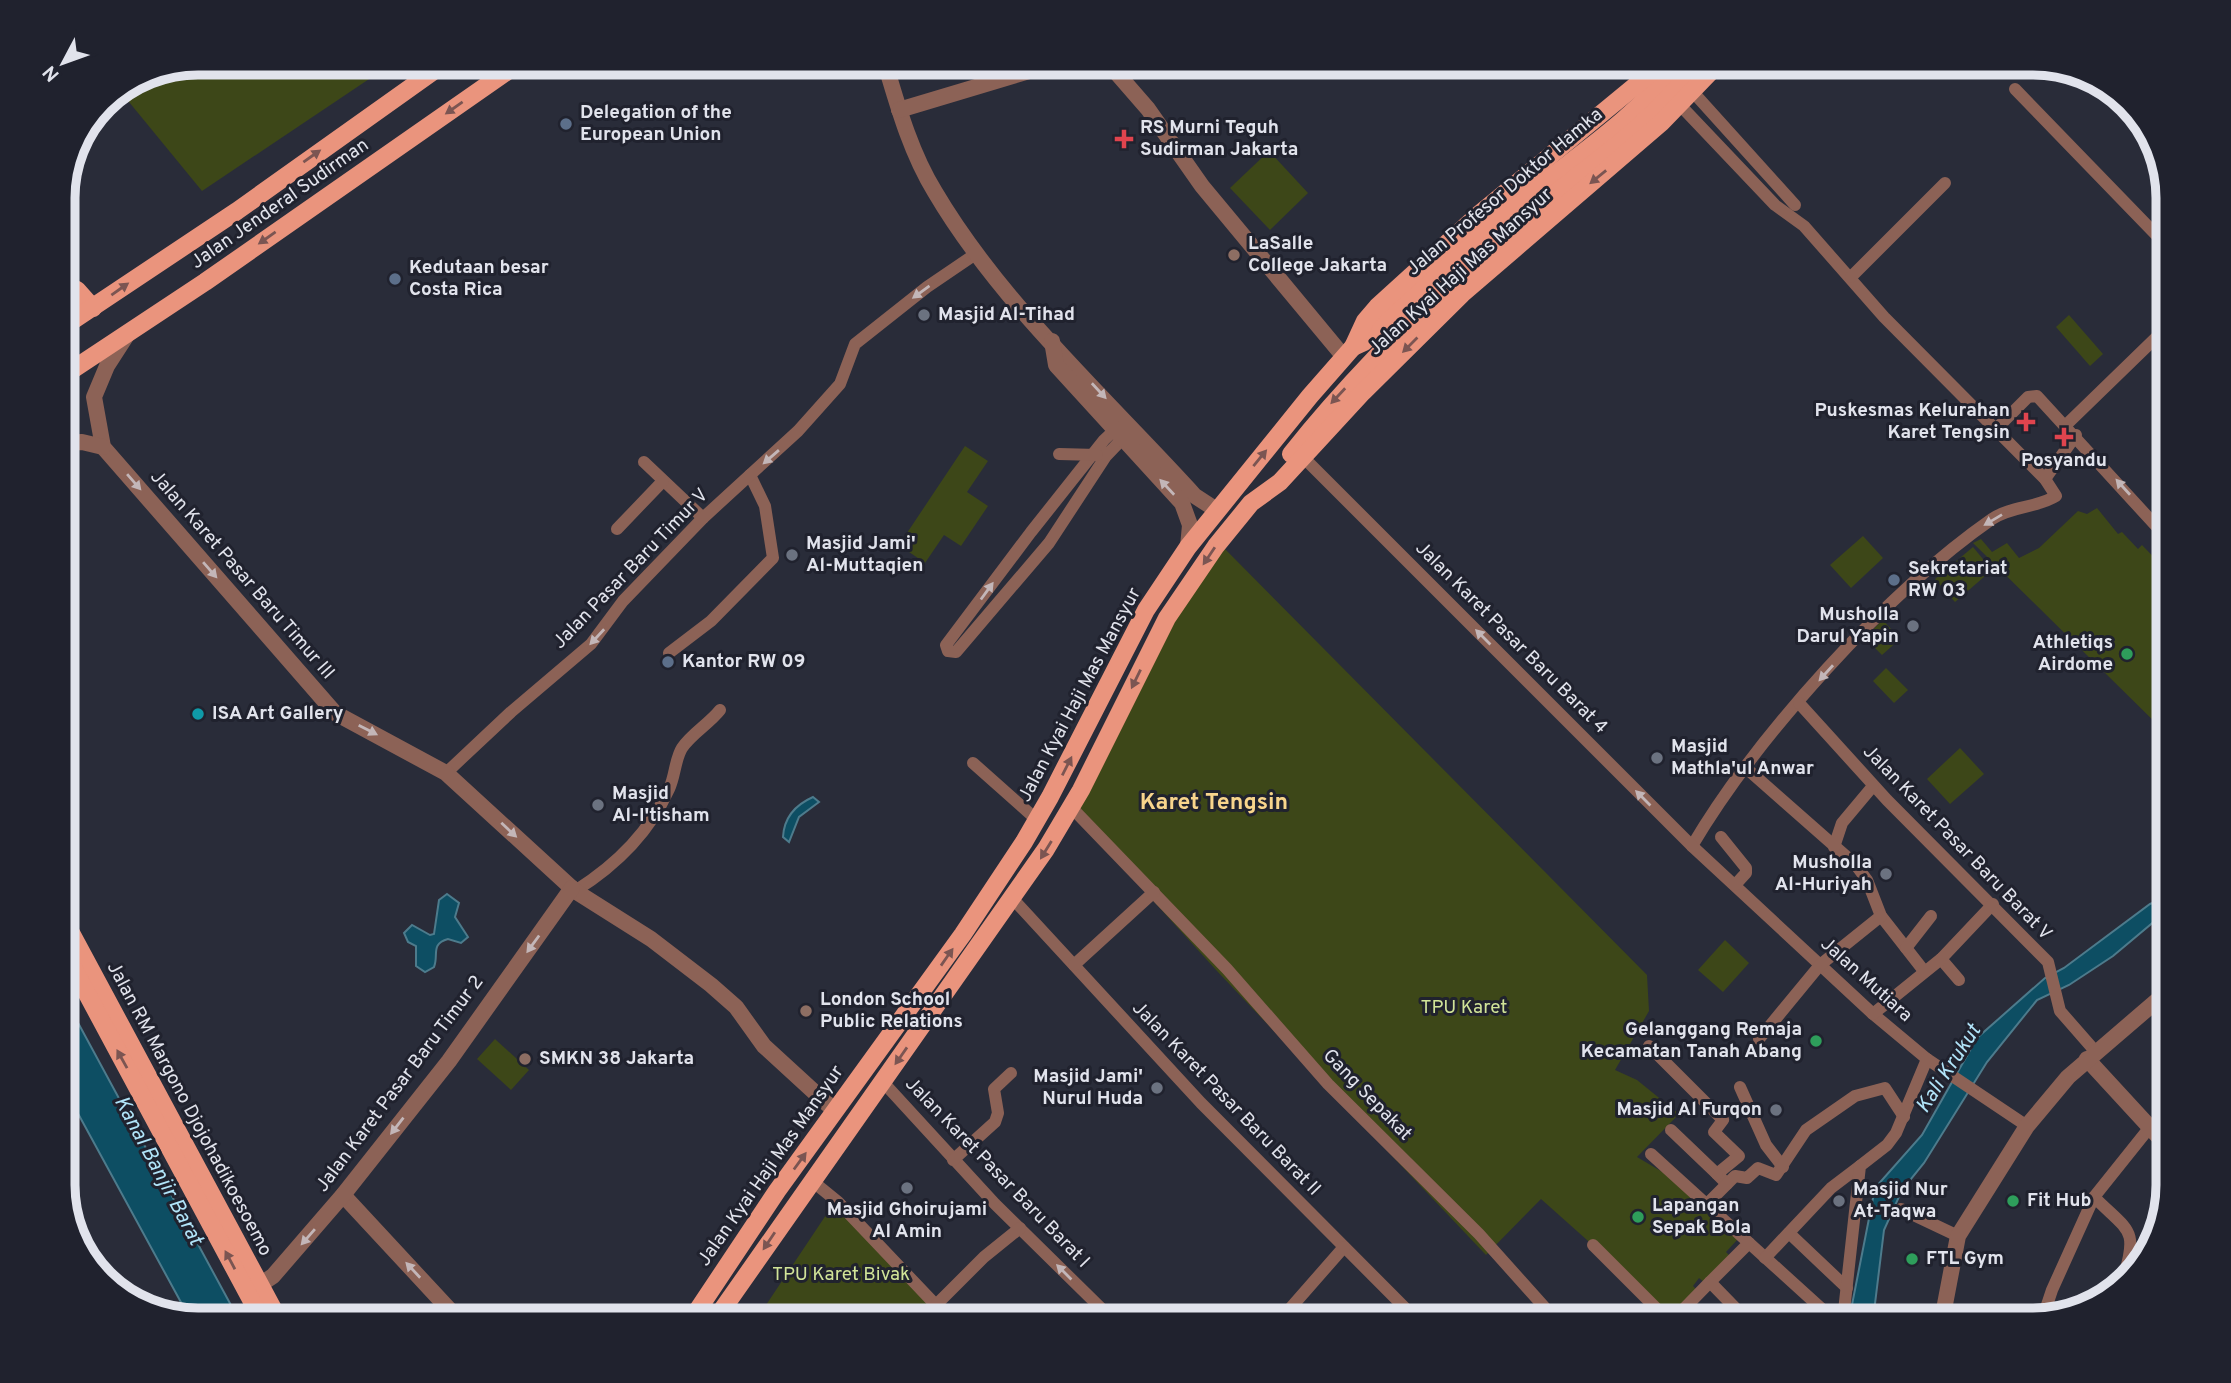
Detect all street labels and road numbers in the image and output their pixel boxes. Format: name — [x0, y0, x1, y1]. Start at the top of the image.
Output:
street label: Jalan Profesor Doktor Hamka — [1402, 103, 1608, 281]
street label: Jalan Jenderal Sudirman — [186, 133, 374, 275]
street label: Jalan Kyai Haji Mas Mansyur — [1364, 183, 1558, 361]
street label: Jalan Karet Pasar Baru Timur III — [145, 465, 339, 685]
street label: Jalan Pasar Baru Timur V — [548, 484, 714, 654]
street label: Jalan Karet Pasar Baru Barat 4 — [1410, 537, 1612, 739]
street label: Jalan Kyai Haji Mas Mansyur — [1013, 583, 1147, 806]
street label: Jalan Karet Pasar Baru Barat V — [1857, 740, 2057, 946]
street label: Jalan Mutiara — [1815, 932, 1917, 1028]
street label: Jalan RM Margono Djojohadikoesoemo — [101, 958, 277, 1260]
street label: Jalan Karet Pasar Baru Timur 2 — [311, 971, 489, 1197]
street label: Jalan Karet Pasar Baru Barat II — [1127, 997, 1325, 1201]
street label: Gang Sepakat — [1317, 1044, 1417, 1146]
street label: Jalan Kyai Haji Mas Mansyur — [692, 1061, 850, 1271]
street label: Jalan Karet Pasar Baru Barat I — [899, 1073, 1095, 1273]

